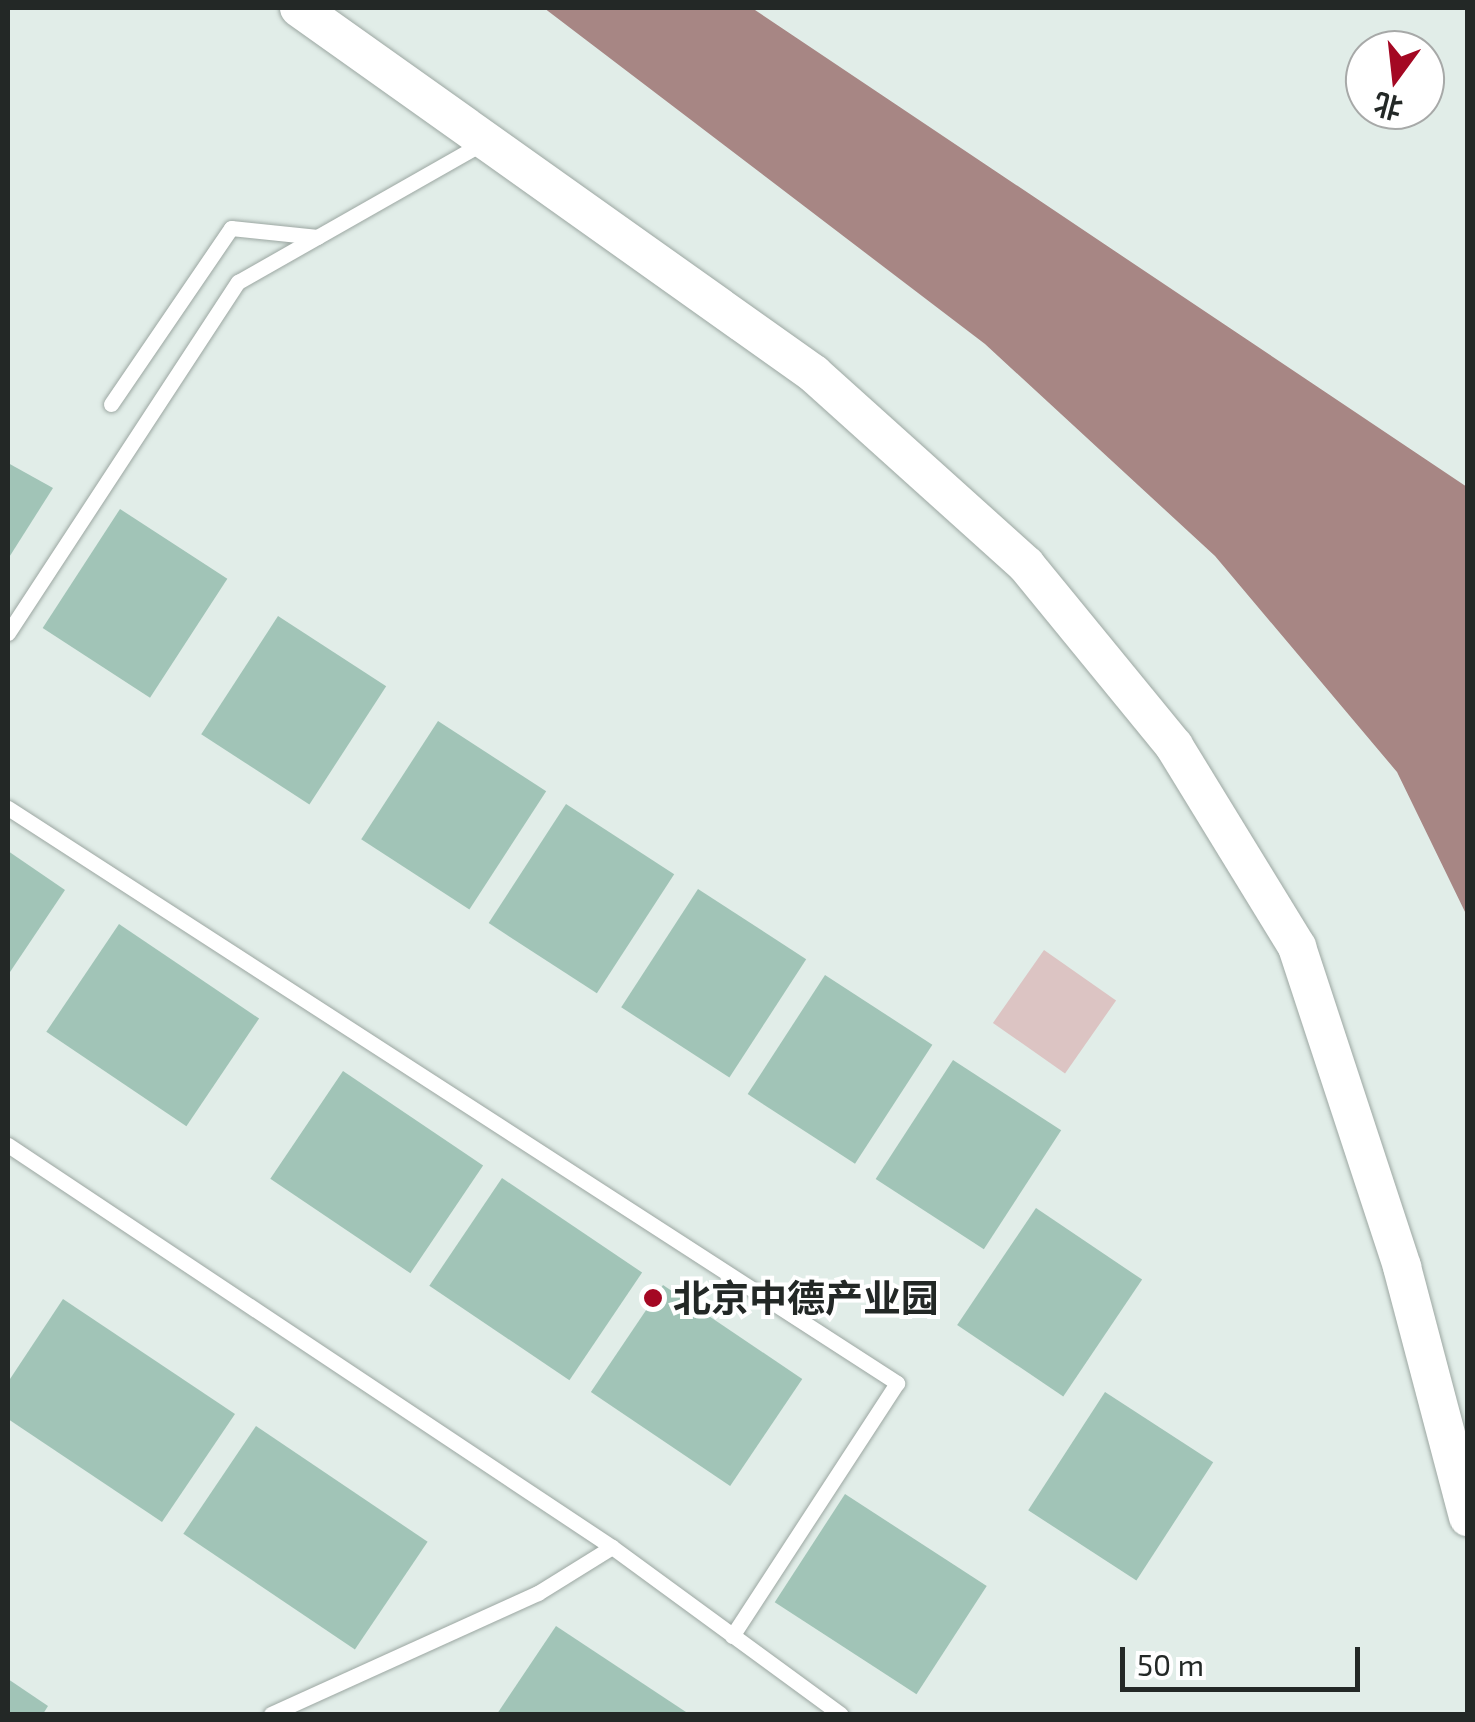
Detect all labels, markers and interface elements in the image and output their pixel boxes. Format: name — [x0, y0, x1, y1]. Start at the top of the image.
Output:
north arrow — [1345, 30, 1445, 130]
text: 北 — [1370, 87, 1406, 127]
place label: 北京中德产业园 — [673, 1275, 939, 1321]
marker: 北京中德产业园 — [642, 1287, 664, 1309]
scale bar — [1125, 1627, 1365, 1689]
text: 50 m — [1137, 1646, 1204, 1682]

